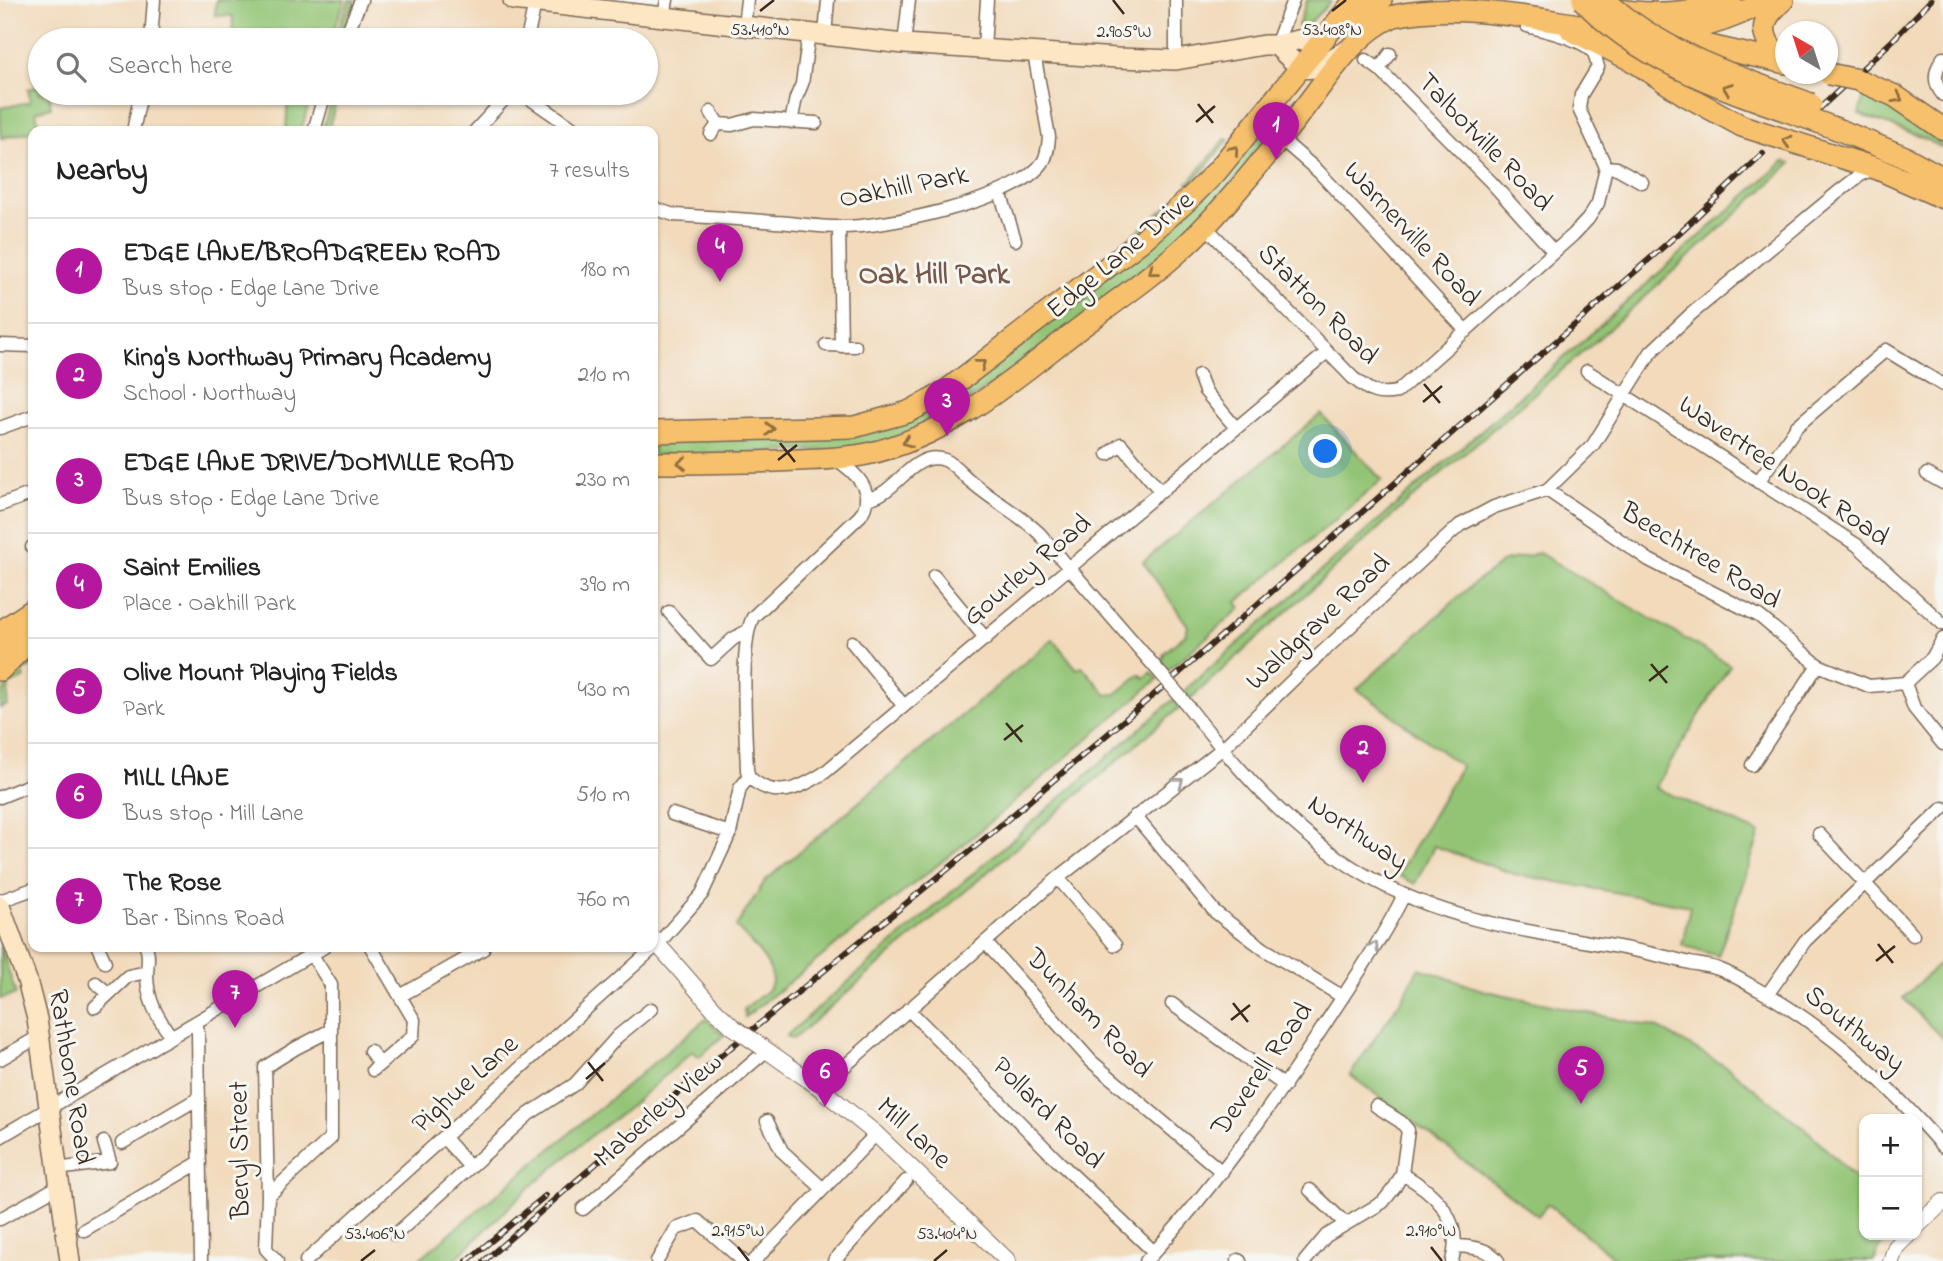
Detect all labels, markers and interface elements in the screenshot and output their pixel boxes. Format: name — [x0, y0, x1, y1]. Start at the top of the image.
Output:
text: 53.410°N — [730, 18, 790, 44]
text: 53.408°N — [1302, 18, 1362, 44]
text: 2.905°W — [1097, 20, 1151, 46]
north arrow — [1775, 21, 1838, 84]
search box — [28, 28, 658, 105]
icon: search — [52, 48, 90, 86]
text: Search here — [108, 48, 233, 86]
street label: Talbotville Road — [1407, 64, 1562, 222]
one-way arrow — [1722, 83, 1734, 97]
one-way arrow — [1891, 90, 1903, 103]
pin: 1 — [1253, 102, 1299, 160]
one-way arrow — [1782, 135, 1794, 150]
one-way arrow — [1226, 145, 1238, 158]
text: Nearby — [56, 150, 148, 194]
street label: Warnerville Road — [1333, 153, 1490, 317]
text: 7 results — [549, 155, 630, 188]
street label: Oakhill Park — [836, 155, 973, 221]
street label: Edge Lane Drive — [1038, 181, 1204, 330]
pin: 4 — [697, 224, 743, 282]
text: EDGE LANE/BROADGREEN ROAD — [123, 235, 501, 273]
street label: Statton Road — [1247, 235, 1387, 375]
text: 1 — [75, 254, 83, 287]
text: 180 m — [581, 254, 630, 287]
district label: Oak Hill Park — [858, 254, 1010, 298]
one-way arrow — [1149, 262, 1161, 275]
text: Bus stop · Edge Lane Drive — [123, 273, 379, 306]
text: King's Northway Primary Academy — [123, 340, 491, 378]
text: 2 — [73, 359, 85, 392]
text: 210 m — [578, 359, 630, 392]
one-way arrow — [973, 360, 986, 373]
text: School · Northway — [123, 378, 296, 411]
pin: 3 — [924, 378, 970, 436]
street label: Wavertree Nook Road — [1669, 386, 1897, 558]
one-way arrow — [765, 421, 776, 437]
one-way arrow — [902, 434, 914, 448]
your location — [1308, 434, 1342, 468]
text: EDGE LANE DRIVE/DOMVILLE ROAD — [123, 445, 514, 483]
one-way arrow — [676, 455, 687, 471]
text: 3 — [74, 464, 84, 497]
text: 230 m — [576, 464, 630, 497]
text: Bus stop · Edge Lane Drive — [123, 483, 379, 516]
street label: Beechtree Road — [1611, 492, 1788, 621]
street label: Gourley Road — [955, 505, 1102, 637]
street label: Waldgrave Road — [1237, 544, 1401, 701]
text: Saint Emilies — [123, 550, 261, 588]
text: 4 — [74, 569, 84, 602]
text: 390 m — [580, 569, 630, 602]
text: Place · Oakhill Park — [123, 588, 296, 621]
text: Olive Mount Playing Fields — [123, 655, 398, 693]
text: 5 — [72, 674, 86, 707]
text: 430 m — [577, 674, 630, 707]
text: Park — [123, 693, 165, 726]
pin: 2 — [1340, 725, 1386, 783]
text: MILL LANE — [123, 760, 230, 798]
one-way arrow — [1171, 778, 1184, 790]
text: 6 — [74, 779, 84, 812]
text: 510 m — [576, 779, 630, 812]
street label: Northway — [1298, 785, 1416, 883]
text: Bus stop · Mill Lane — [123, 798, 303, 831]
text: The Rose — [123, 865, 221, 903]
text: 7 — [74, 884, 84, 917]
text: 760 m — [577, 884, 630, 917]
text: Bar · Binns Road — [123, 903, 284, 936]
street label: Dunham Road — [1014, 938, 1161, 1089]
one-way arrow — [1366, 941, 1379, 954]
pin: 7 — [212, 970, 258, 1028]
street label: Southway — [1794, 976, 1914, 1084]
street label: Rathbone Road — [36, 986, 104, 1168]
street label: Deverell Road — [1201, 994, 1325, 1146]
street label: Pighue Lane — [403, 1025, 529, 1144]
street label: Maberley View — [586, 1044, 732, 1178]
pin: 5 — [1558, 1046, 1604, 1104]
street label: Pollard Road — [981, 1048, 1113, 1180]
pin: 6 — [802, 1049, 848, 1107]
street label: Beryl Street — [219, 1081, 263, 1220]
street label: Mill Lane — [866, 1088, 960, 1180]
map controls — [1859, 1114, 1922, 1240]
button: + — [1859, 1114, 1922, 1177]
button: − — [1859, 1177, 1922, 1240]
text: 2.915°W — [712, 1219, 764, 1245]
text: 2.910°W — [1406, 1219, 1456, 1245]
text: 53.406°N — [344, 1222, 406, 1248]
text: 53.404°N — [917, 1222, 977, 1248]

